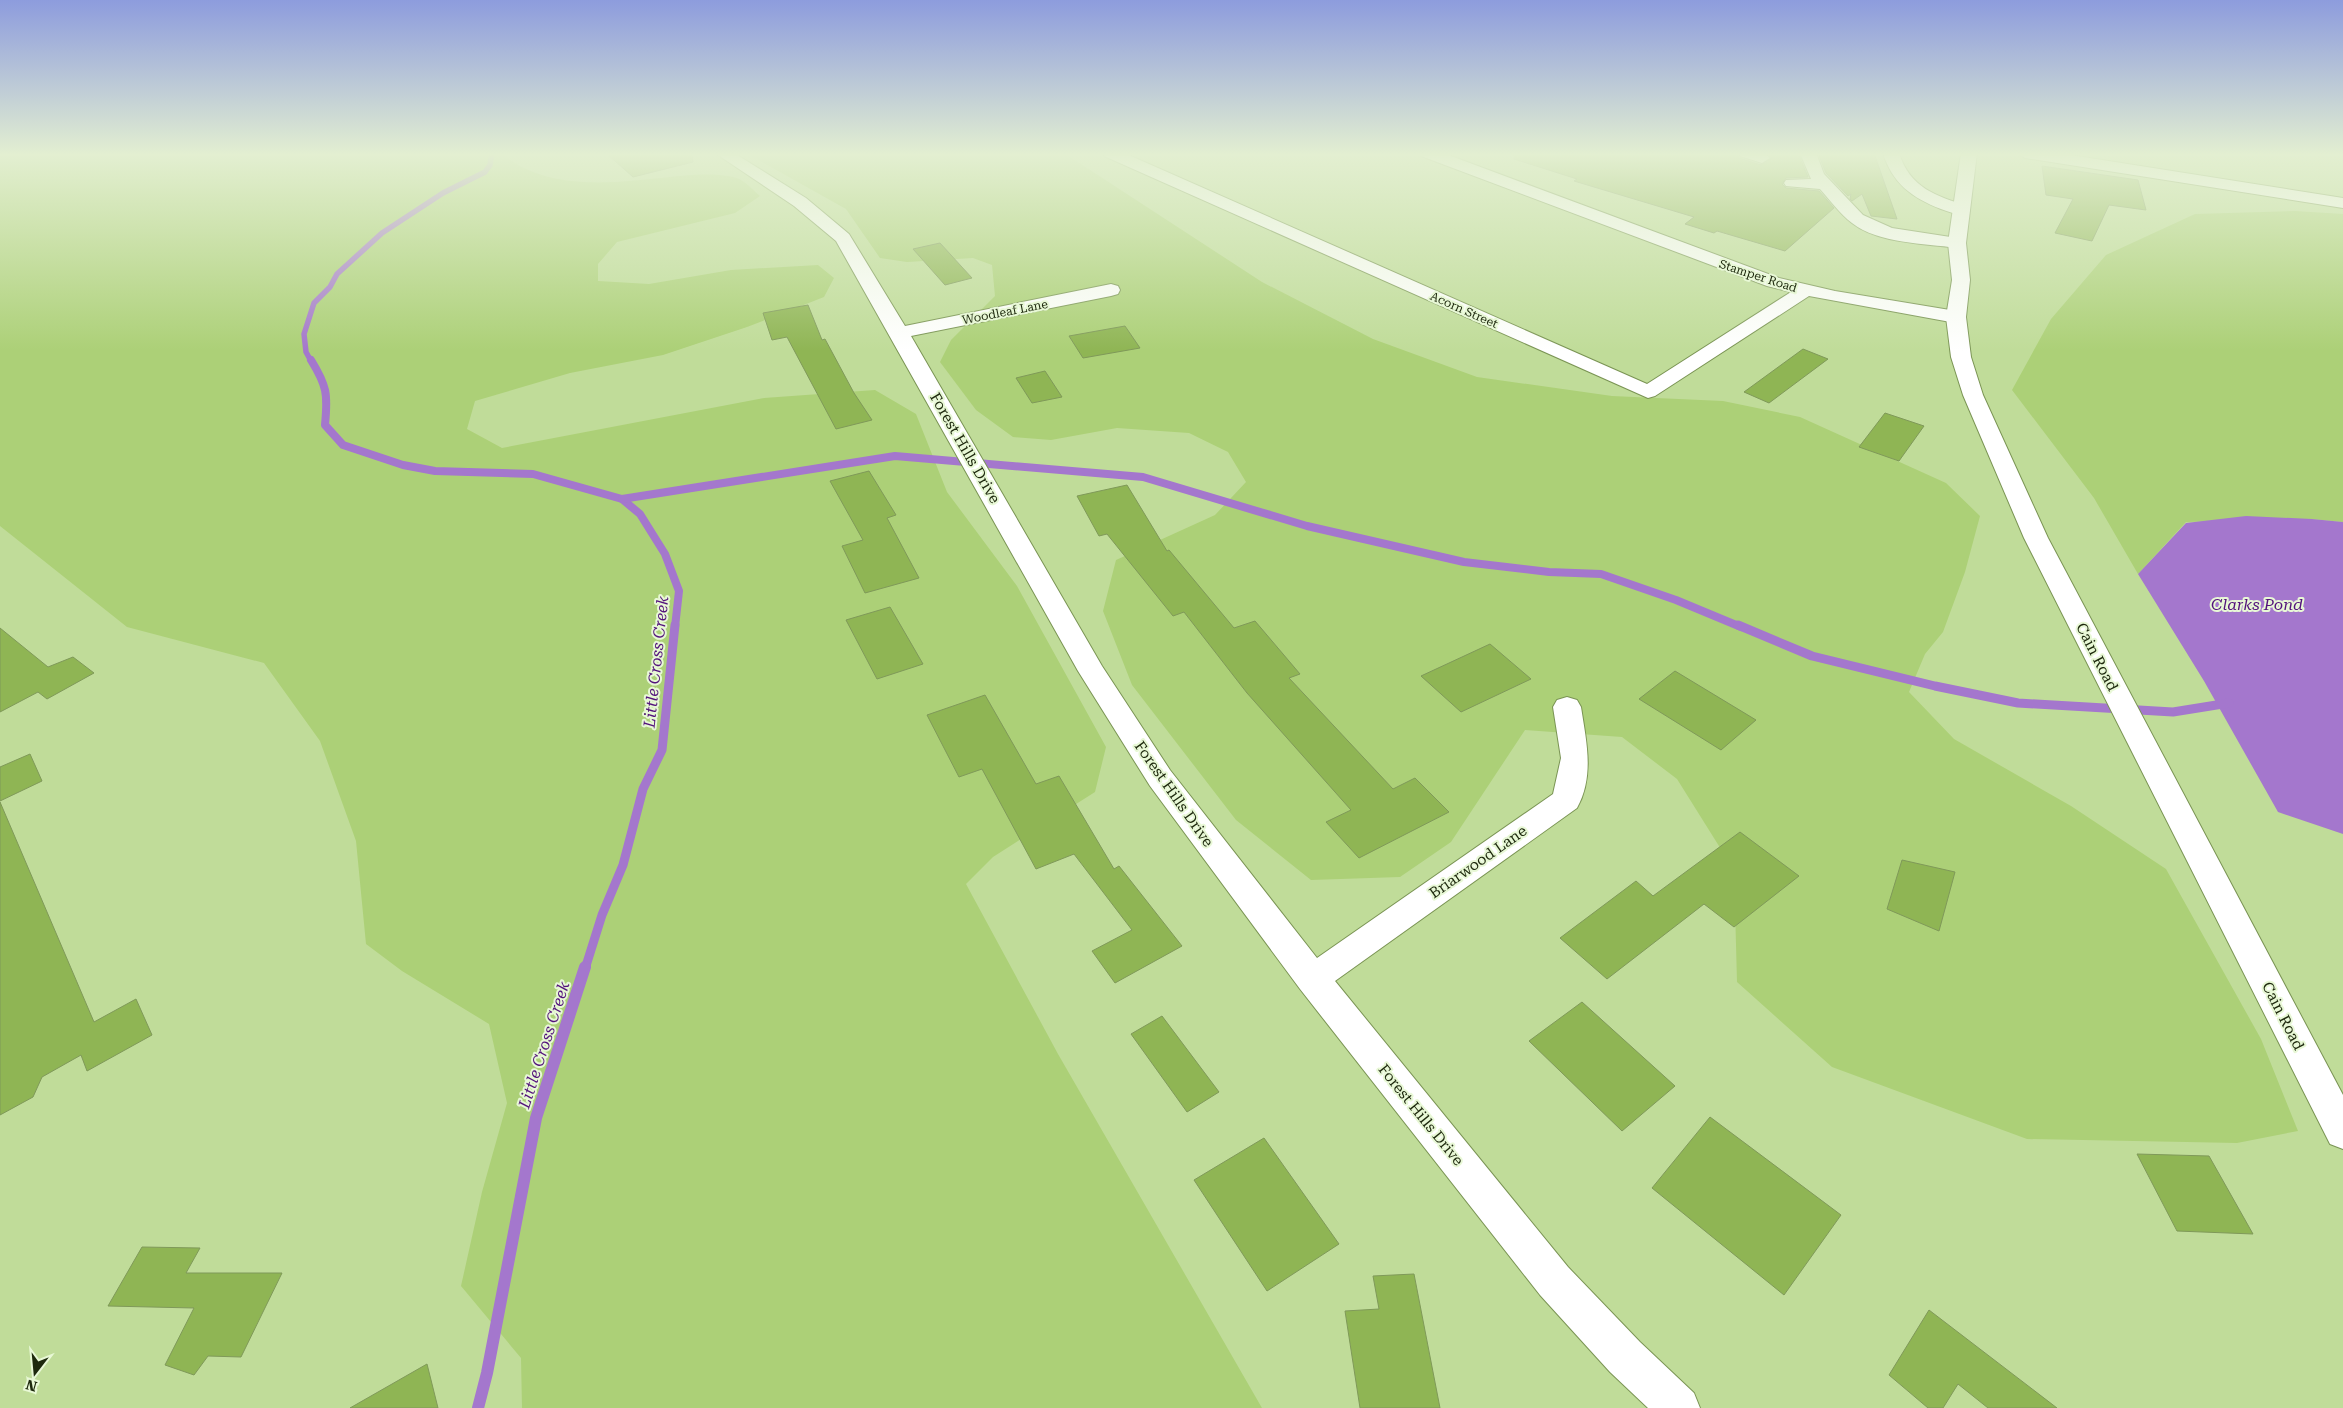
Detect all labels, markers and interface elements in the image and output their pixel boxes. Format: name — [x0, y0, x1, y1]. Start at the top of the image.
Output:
street label: Stamper Road — [1717, 257, 1799, 295]
street label: Acorn Street — [1428, 289, 1500, 331]
street label: Woodleaf Lane — [961, 297, 1049, 327]
street label: Forest Hills Drive — [926, 389, 1004, 507]
water label: Little Cross Creek — [640, 595, 672, 730]
water label: Clarks Pond — [2211, 595, 2303, 614]
street label: Cain Road — [2072, 620, 2122, 694]
street label: Forest Hills Drive — [1131, 738, 1217, 850]
street label: Briarwood Lane — [1426, 822, 1530, 902]
water label: Little Cross Creek — [514, 979, 574, 1112]
street label: Cain Road — [2258, 979, 2308, 1053]
street label: Forest Hills Drive — [1375, 1061, 1467, 1169]
north arrow — [10, 1348, 60, 1398]
text: N — [24, 1376, 39, 1395]

